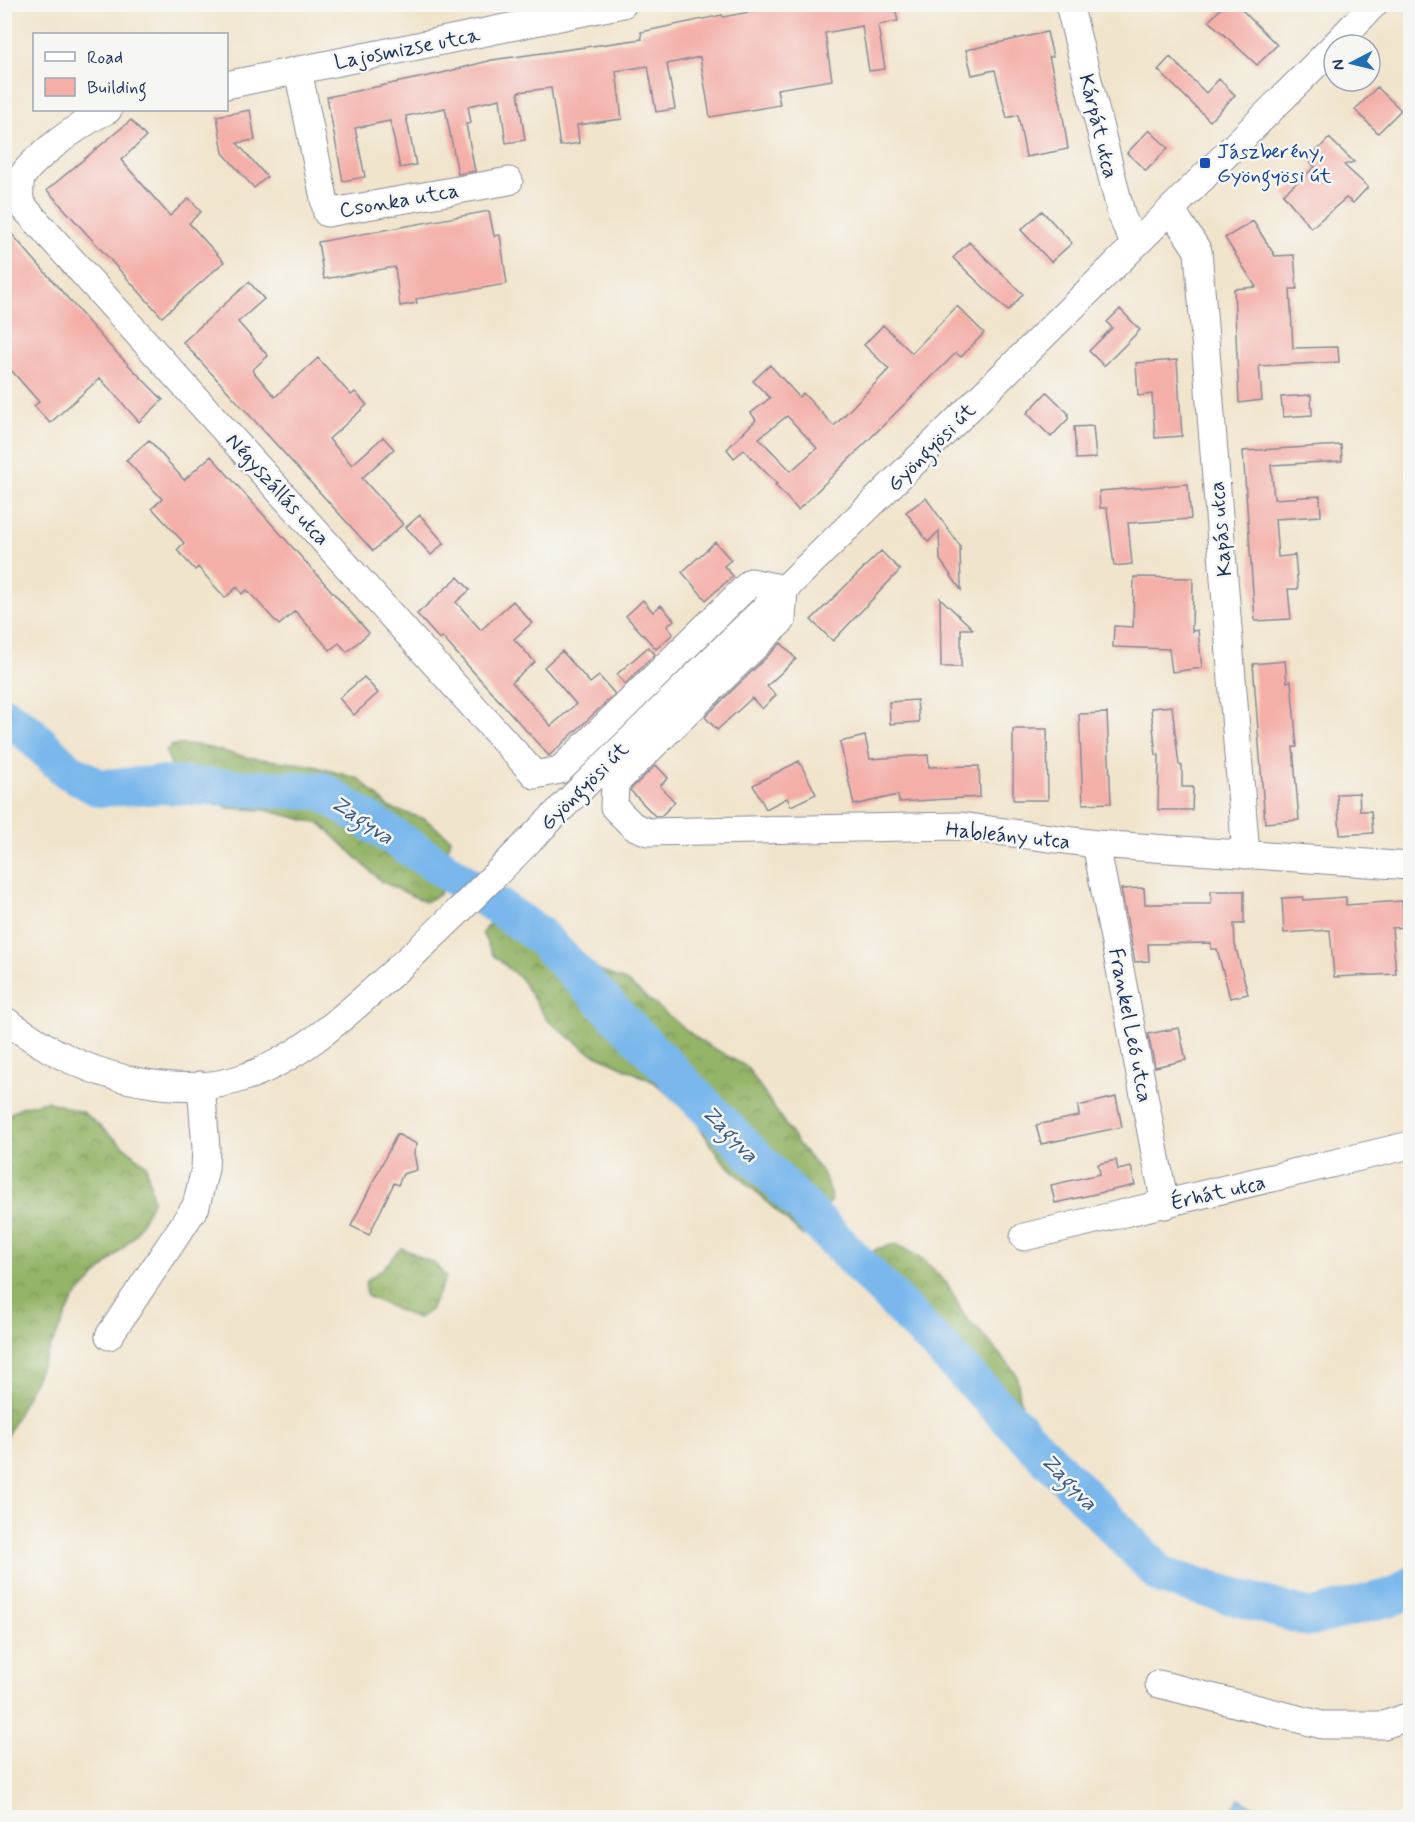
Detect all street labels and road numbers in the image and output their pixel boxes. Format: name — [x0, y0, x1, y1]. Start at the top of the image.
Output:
street label: Lajosmizse utca — [332, 21, 483, 77]
street label: Kárpát utca — [1072, 71, 1125, 181]
street label: Csonka utca — [337, 177, 461, 225]
street label: Gyöngyösi út — [881, 397, 984, 500]
street label: Négyszállás utca — [219, 427, 335, 552]
street label: Kapás utca — [1203, 480, 1239, 578]
street label: Gyöngyösi út — [534, 736, 637, 839]
street label: Hableány utca — [944, 816, 1072, 856]
street label: Frankel Leó utca — [1101, 946, 1159, 1105]
street label: Érhát utca — [1168, 1168, 1268, 1217]

